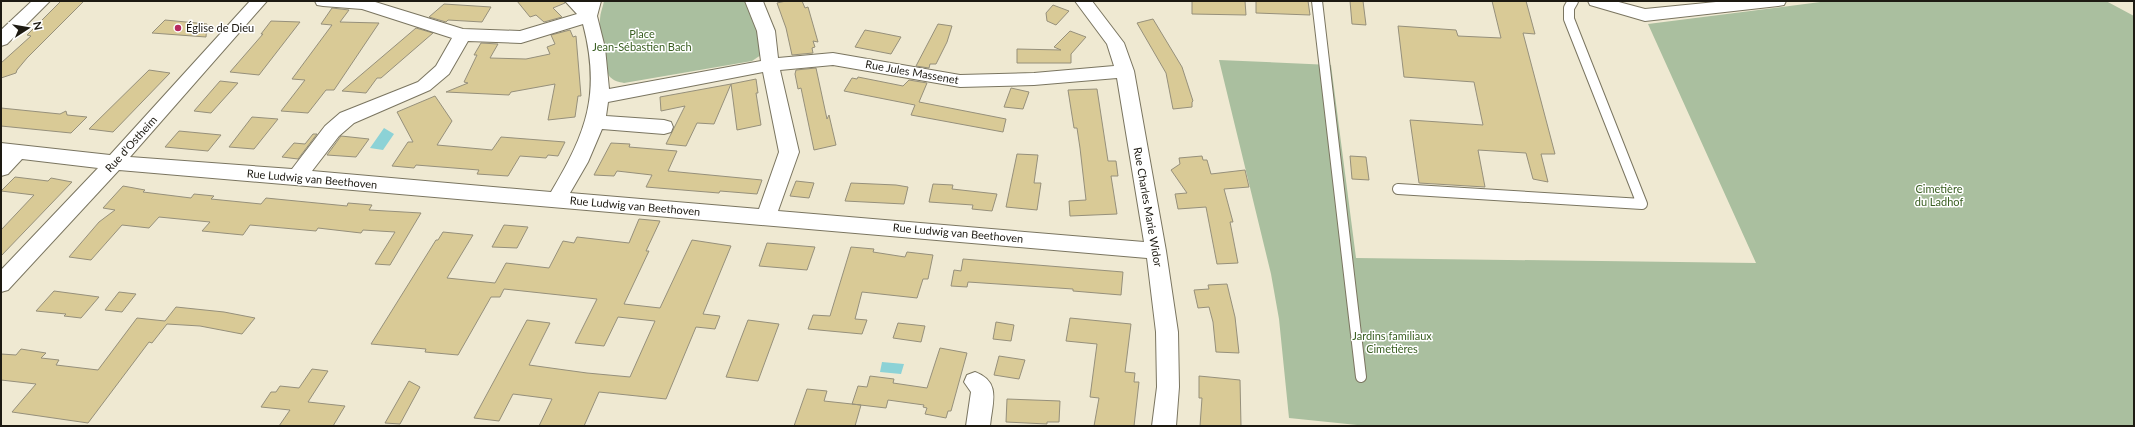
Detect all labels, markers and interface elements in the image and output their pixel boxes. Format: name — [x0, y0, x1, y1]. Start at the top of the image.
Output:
north arrow — [8, 8, 48, 48]
text: N — [31, 20, 46, 31]
place label: Église de Dieu — [186, 21, 254, 34]
marker: Église de Dieu — [173, 23, 183, 33]
park label: Place Jean-Sébastien Bach — [592, 27, 692, 53]
street label: Rue Jules Massenet — [864, 57, 960, 86]
street label: Rue d'Ostheim — [102, 113, 159, 174]
street label: Rue Charles Marie Widor — [1132, 146, 1165, 268]
street label: Rue Ludwig van Beethoven — [246, 166, 378, 191]
park label: Cimetière du Ladhof — [1915, 182, 1963, 208]
street label: Rue Ludwig van Beethoven — [569, 193, 701, 218]
street label: Rue Ludwig van Beethoven — [892, 220, 1024, 245]
park label: Jardins familiaux Cimetières — [1352, 329, 1432, 355]

